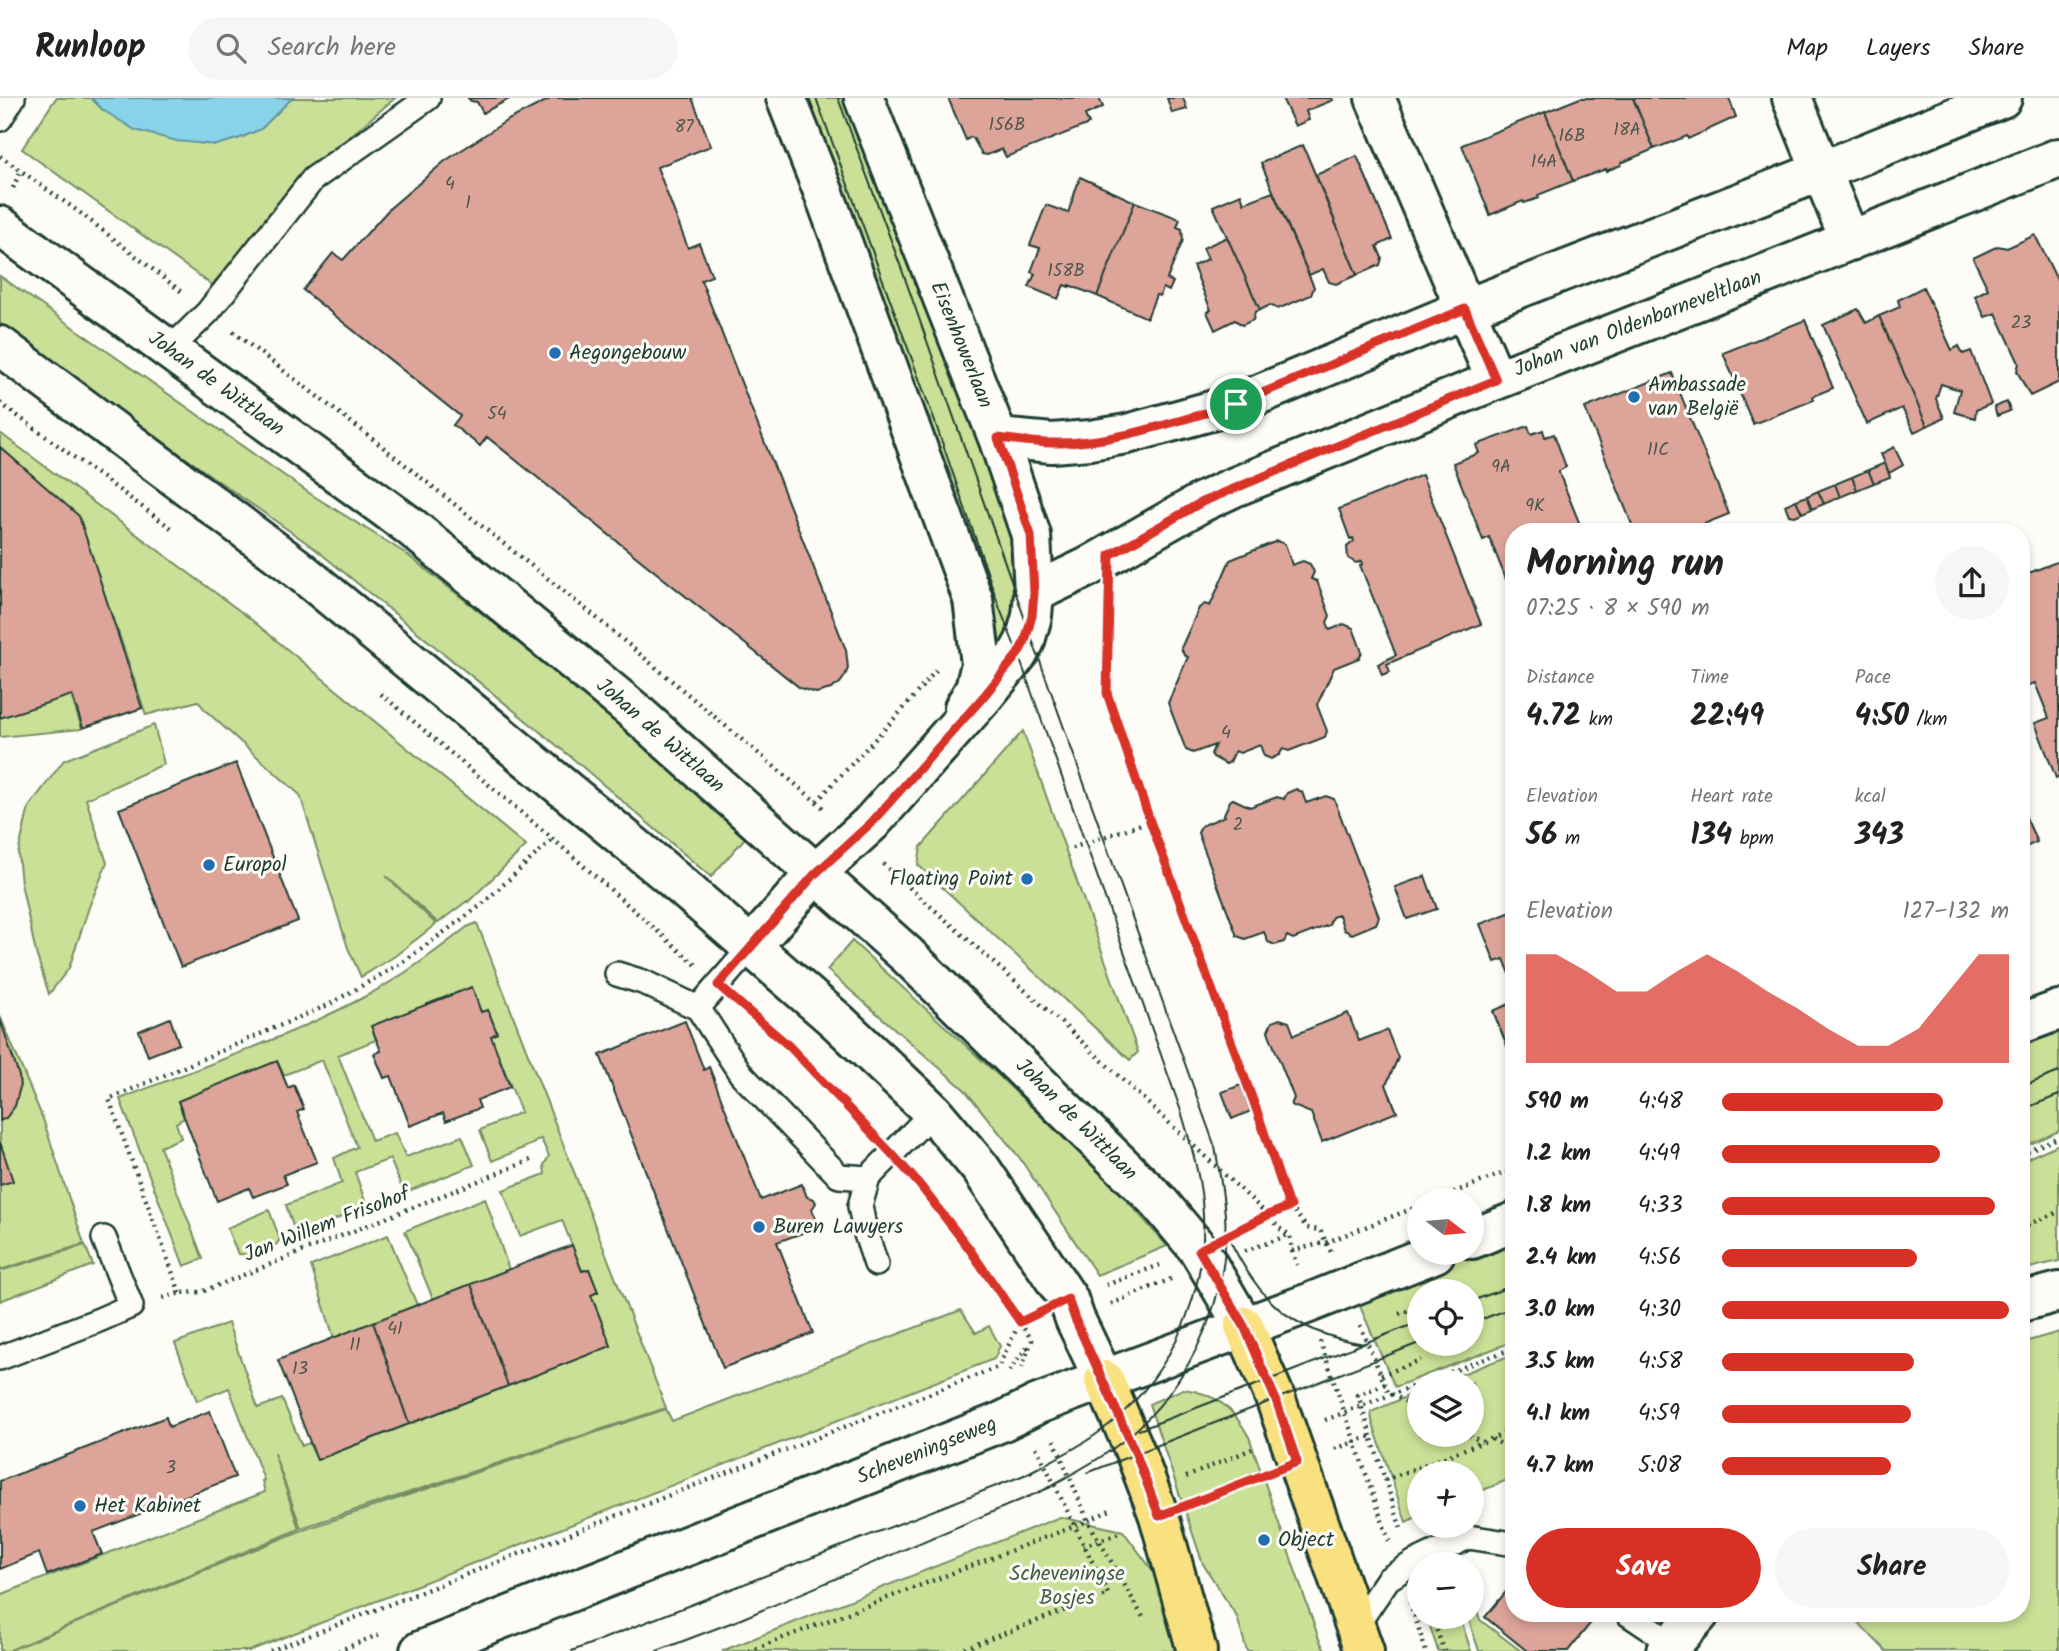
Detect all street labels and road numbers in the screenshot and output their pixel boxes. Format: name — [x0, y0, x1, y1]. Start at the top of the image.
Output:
street label: Johan van Oldenbarneveltlaan — [1509, 261, 1767, 387]
street label: Eisenhowerlaan — [921, 277, 1001, 413]
street label: Johan de Wittlaan — [141, 323, 291, 445]
street label: Johan de Wittlaan — [588, 670, 732, 802]
street label: Johan de Wittlaan — [1007, 1051, 1145, 1189]
street label: Jan Willem Frisohof — [239, 1177, 417, 1272]
street label: Scheveningseweg — [852, 1408, 1002, 1494]

